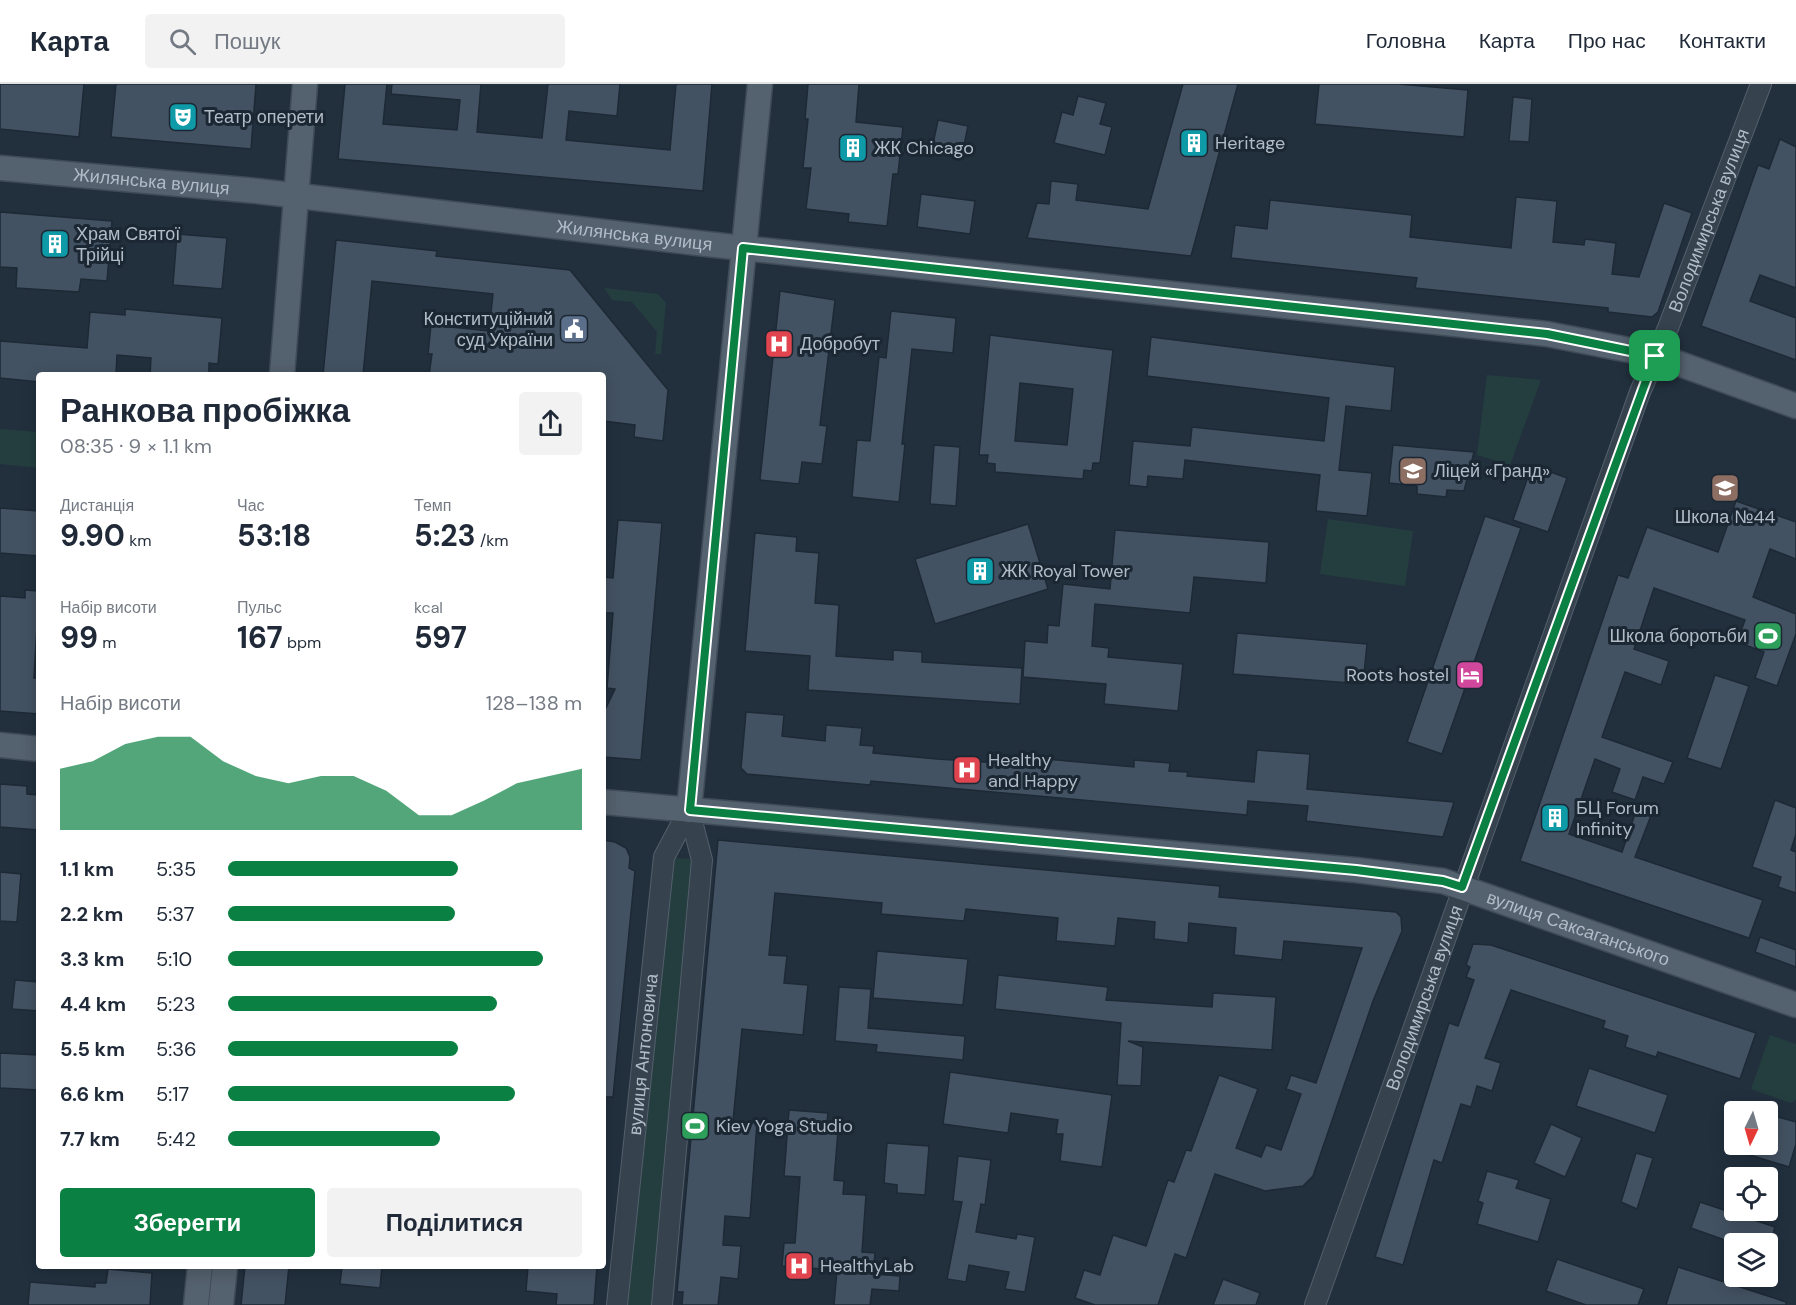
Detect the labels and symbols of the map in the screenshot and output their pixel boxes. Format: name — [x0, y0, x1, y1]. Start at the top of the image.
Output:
theatre icon: Театр оперети — [167, 101, 199, 133]
place label: Театр оперети — [204, 105, 324, 129]
street label: Володимирська вулиця — [1663, 125, 1755, 316]
building icon: Heritage — [1178, 127, 1210, 159]
place label: Heritage — [1215, 131, 1285, 155]
building icon: ЖК Chicago — [837, 132, 869, 164]
place label: ЖК Chicago — [874, 136, 974, 160]
street label: Жилянська вулиця — [72, 163, 231, 200]
street label: Жилянська вулиця — [555, 214, 714, 257]
place label: Храм Святої Трійці — [76, 222, 180, 267]
building icon: Храм Святої Трійці — [39, 228, 71, 260]
place label: Конституційний суд України — [423, 307, 553, 352]
public building icon: Конституційний суд України — [558, 313, 590, 345]
hospital icon: Добробут — [763, 328, 795, 360]
pin — [1629, 330, 1680, 381]
place label: Добробут — [800, 332, 880, 356]
school or university icon: Ліцей «Гранд» — [1397, 455, 1429, 487]
place label: Ліцей «Гранд» — [1434, 459, 1550, 483]
school or university icon: Школа №44 — [1709, 472, 1741, 504]
place label: Школа №44 — [1675, 505, 1775, 529]
building icon: ЖК Royal Tower — [964, 555, 996, 587]
place label: ЖК Royal Tower — [1001, 559, 1130, 583]
sports icon: Школа боротьби — [1752, 620, 1784, 652]
place label: Школа боротьби — [1610, 624, 1747, 648]
hotel icon: Roots hostel — [1454, 659, 1486, 691]
place label: Roots hostel — [1346, 663, 1449, 687]
place label: Healthy and Happy — [988, 748, 1078, 793]
hospital icon: Healthy and Happy — [951, 754, 983, 786]
place label: БЦ Forum Infinity — [1576, 796, 1659, 841]
building icon: БЦ Forum Infinity — [1539, 802, 1571, 834]
street label: вулиця Саксаганського — [1483, 885, 1673, 972]
street label: Володимирська вулиця — [1380, 902, 1468, 1094]
street label: вулиця Антоновича — [623, 971, 664, 1136]
north arrow — [1724, 1101, 1778, 1155]
sports icon: Kiev Yoga Studio — [679, 1110, 711, 1142]
place label: Kiev Yoga Studio — [716, 1114, 853, 1138]
hospital icon: HealthyLab — [783, 1250, 815, 1282]
place label: HealthyLab — [820, 1254, 914, 1278]

